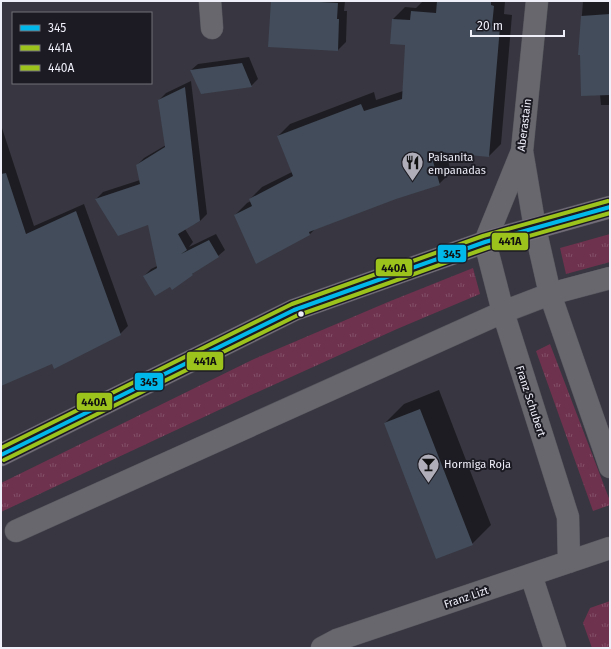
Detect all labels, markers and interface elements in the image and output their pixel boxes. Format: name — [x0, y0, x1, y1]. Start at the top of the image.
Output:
legend — [12, 12, 152, 84]
scale bar — [471, 12, 564, 38]
text: 20 m — [477, 19, 503, 33]
text: 345 — [48, 21, 66, 35]
text: 441A — [48, 41, 72, 55]
text: 440A — [48, 61, 74, 75]
street label: Aberastain — [515, 98, 534, 152]
restaurant icon: Paisanita empanadas — [399, 150, 425, 183]
place label: Paisanita empanadas — [428, 151, 486, 177]
line badge: 441A — [491, 232, 529, 251]
text: 441A — [498, 235, 522, 248]
line badge: 345 — [437, 244, 467, 263]
text: 345 — [442, 248, 461, 261]
line badge: 440A — [375, 258, 413, 277]
text: 440A — [381, 262, 407, 275]
unlabelled marker — [296, 309, 306, 319]
line badge: 441A — [186, 351, 224, 371]
text: 441A — [193, 355, 217, 368]
street label: Franz Schubert — [513, 364, 548, 438]
line badge: 345 — [134, 372, 164, 391]
text: 345 — [139, 376, 158, 389]
line badge: 440A — [76, 392, 113, 411]
text: 440A — [81, 396, 107, 409]
bar icon: Hormiga Roja — [415, 451, 441, 484]
place label: Hormiga Roja — [444, 458, 511, 471]
street label: Franz Lizt — [442, 584, 490, 611]

